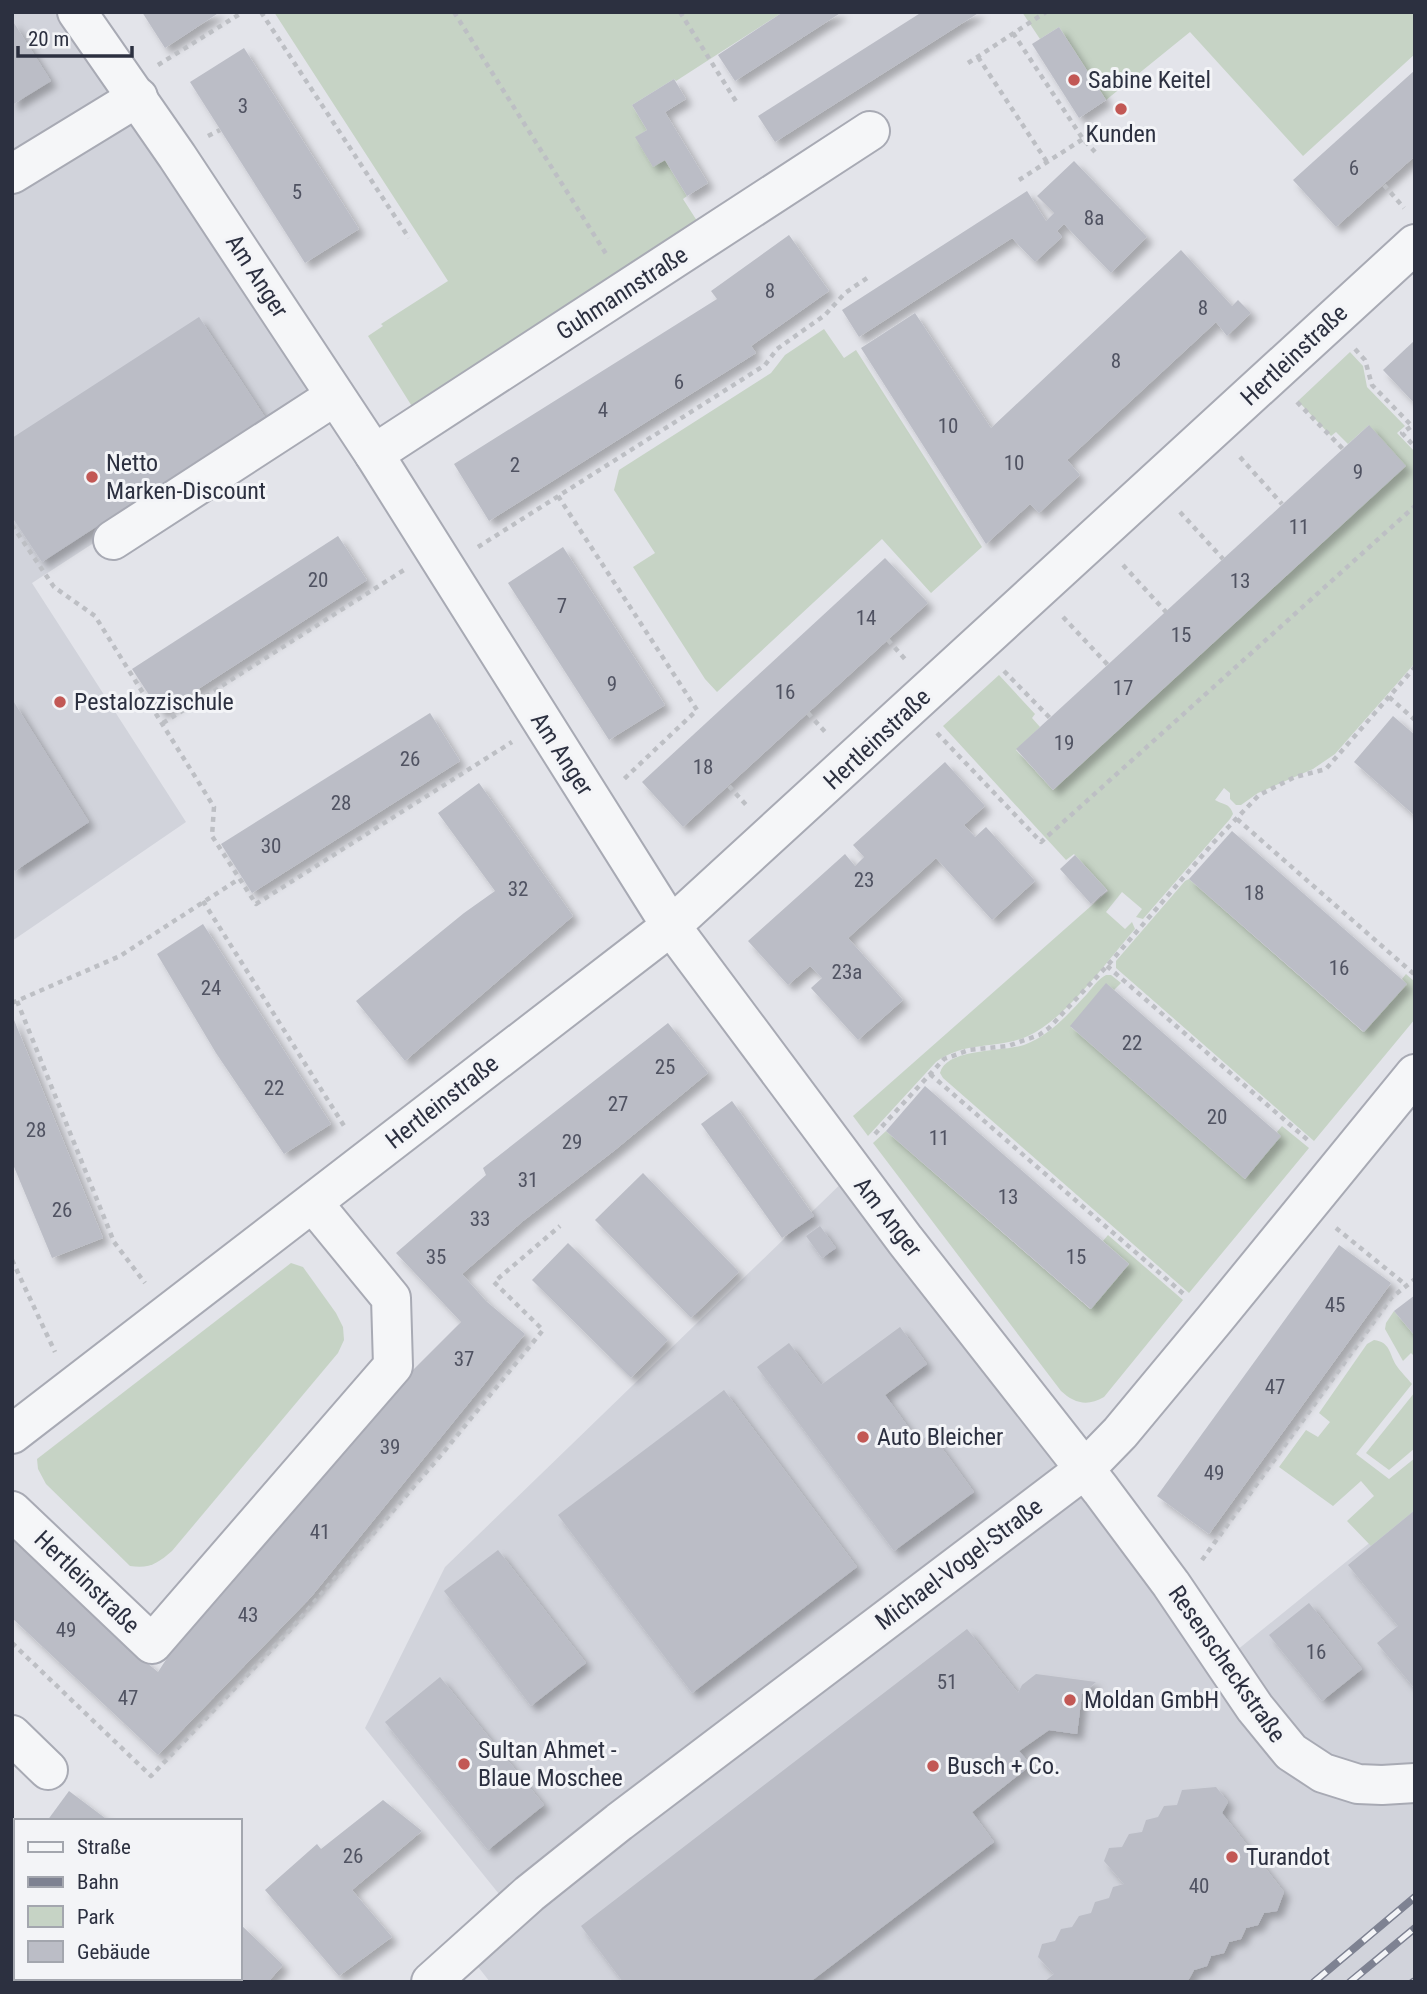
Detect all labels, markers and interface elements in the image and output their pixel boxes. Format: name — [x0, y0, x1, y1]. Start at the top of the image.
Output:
scale bar — [18, 14, 131, 58]
text: 20 m — [28, 27, 69, 51]
place label: Sabine Keitel — [1088, 66, 1211, 94]
marker: Sabine Keitel — [1066, 72, 1082, 88]
house number: 3 — [238, 94, 248, 118]
marker: Kunden — [1113, 101, 1129, 117]
place label: Kunden — [1086, 120, 1156, 148]
house number: 6 — [1349, 156, 1359, 180]
house number: 5 — [292, 180, 302, 204]
house number: 8a — [1084, 206, 1104, 230]
street label: Am Anger — [220, 229, 294, 323]
street label: Guhmannstraße — [551, 240, 693, 346]
house number: 8 — [765, 279, 775, 303]
house number: 8 — [1198, 296, 1208, 320]
street label: Hertleinstraße — [1235, 299, 1353, 411]
house number: 8 — [1111, 349, 1121, 373]
house number: 6 — [674, 370, 684, 394]
house number: 4 — [598, 398, 608, 422]
house number: 10 — [938, 414, 958, 438]
place label: Netto Marken-Discount — [106, 449, 266, 505]
house number: 10 — [1004, 451, 1024, 475]
house number: 2 — [510, 453, 520, 477]
house number: 9 — [1353, 460, 1363, 484]
marker: Netto Marken-Discount — [84, 469, 100, 485]
house number: 11 — [1289, 515, 1309, 539]
house number: 20 — [308, 568, 328, 592]
house number: 13 — [1230, 569, 1250, 593]
house number: 7 — [557, 594, 567, 618]
house number: 14 — [856, 606, 876, 630]
house number: 15 — [1171, 623, 1191, 647]
house number: 9 — [607, 672, 617, 696]
house number: 17 — [1113, 676, 1133, 700]
house number: 16 — [775, 680, 795, 704]
street label: Hertleinstraße — [818, 683, 936, 795]
place label: Pestalozzischule — [74, 688, 234, 716]
marker: Pestalozzischule — [52, 694, 68, 710]
street label: Am Anger — [525, 707, 599, 801]
house number: 19 — [1054, 731, 1074, 755]
house number: 26 — [400, 747, 420, 771]
house number: 18 — [693, 755, 713, 779]
house number: 28 — [331, 791, 351, 815]
house number: 30 — [261, 834, 281, 858]
house number: 23 — [854, 868, 874, 892]
house number: 32 — [508, 877, 528, 901]
house number: 18 — [1244, 881, 1264, 905]
house number: 16 — [1329, 956, 1349, 980]
house number: 23a — [832, 960, 862, 984]
house number: 24 — [201, 976, 221, 1000]
house number: 22 — [1122, 1031, 1142, 1055]
street label: Hertleinstraße — [380, 1049, 504, 1155]
house number: 25 — [655, 1055, 675, 1079]
house number: 22 — [264, 1076, 284, 1100]
house number: 27 — [608, 1092, 628, 1116]
house number: 20 — [1207, 1105, 1227, 1129]
house number: 28 — [26, 1118, 46, 1142]
house number: 11 — [929, 1126, 949, 1150]
house number: 29 — [562, 1130, 582, 1154]
house number: 31 — [518, 1168, 538, 1192]
street label: Am Anger — [848, 1172, 928, 1262]
house number: 13 — [998, 1185, 1018, 1209]
house number: 26 — [52, 1198, 72, 1222]
house number: 33 — [470, 1207, 490, 1231]
house number: 35 — [426, 1245, 446, 1269]
house number: 15 — [1066, 1245, 1086, 1269]
house number: 45 — [1325, 1293, 1345, 1317]
house number: 37 — [454, 1347, 474, 1371]
house number: 47 — [1265, 1375, 1285, 1399]
place label: Auto Bleicher — [877, 1423, 1003, 1451]
marker: Auto Bleicher — [855, 1429, 871, 1445]
house number: 39 — [380, 1435, 400, 1459]
house number: 49 — [1204, 1461, 1224, 1485]
street label: Michael-Vogel-Straße — [870, 1492, 1048, 1636]
house number: 41 — [310, 1520, 330, 1544]
street label: Hertleinstraße — [29, 1525, 145, 1639]
street label: Resenscheckstraße — [1163, 1580, 1291, 1748]
house number: 43 — [238, 1603, 258, 1627]
house number: 49 — [56, 1618, 76, 1642]
house number: 16 — [1306, 1640, 1326, 1664]
house number: 51 — [937, 1670, 957, 1694]
house number: 47 — [118, 1686, 138, 1710]
place label: Moldan GmbH — [1084, 1686, 1219, 1714]
marker: Moldan GmbH — [1062, 1692, 1078, 1708]
place label: Sultan Ahmet - Blaue Moschee — [478, 1736, 623, 1792]
place label: Busch + Co. — [947, 1752, 1060, 1780]
marker: Sultan Ahmet - Blaue Moschee — [456, 1756, 472, 1772]
marker: Busch + Co. — [925, 1758, 941, 1774]
legend — [14, 1819, 242, 1980]
text: Straße — [77, 1835, 131, 1859]
place label: Turandot — [1246, 1843, 1330, 1871]
house number: 26 — [343, 1844, 363, 1868]
marker: Turandot — [1224, 1849, 1240, 1865]
text: Bahn — [77, 1870, 119, 1894]
house number: 40 — [1189, 1874, 1209, 1898]
text: Park — [77, 1905, 115, 1929]
text: Gebäude — [77, 1940, 150, 1964]

